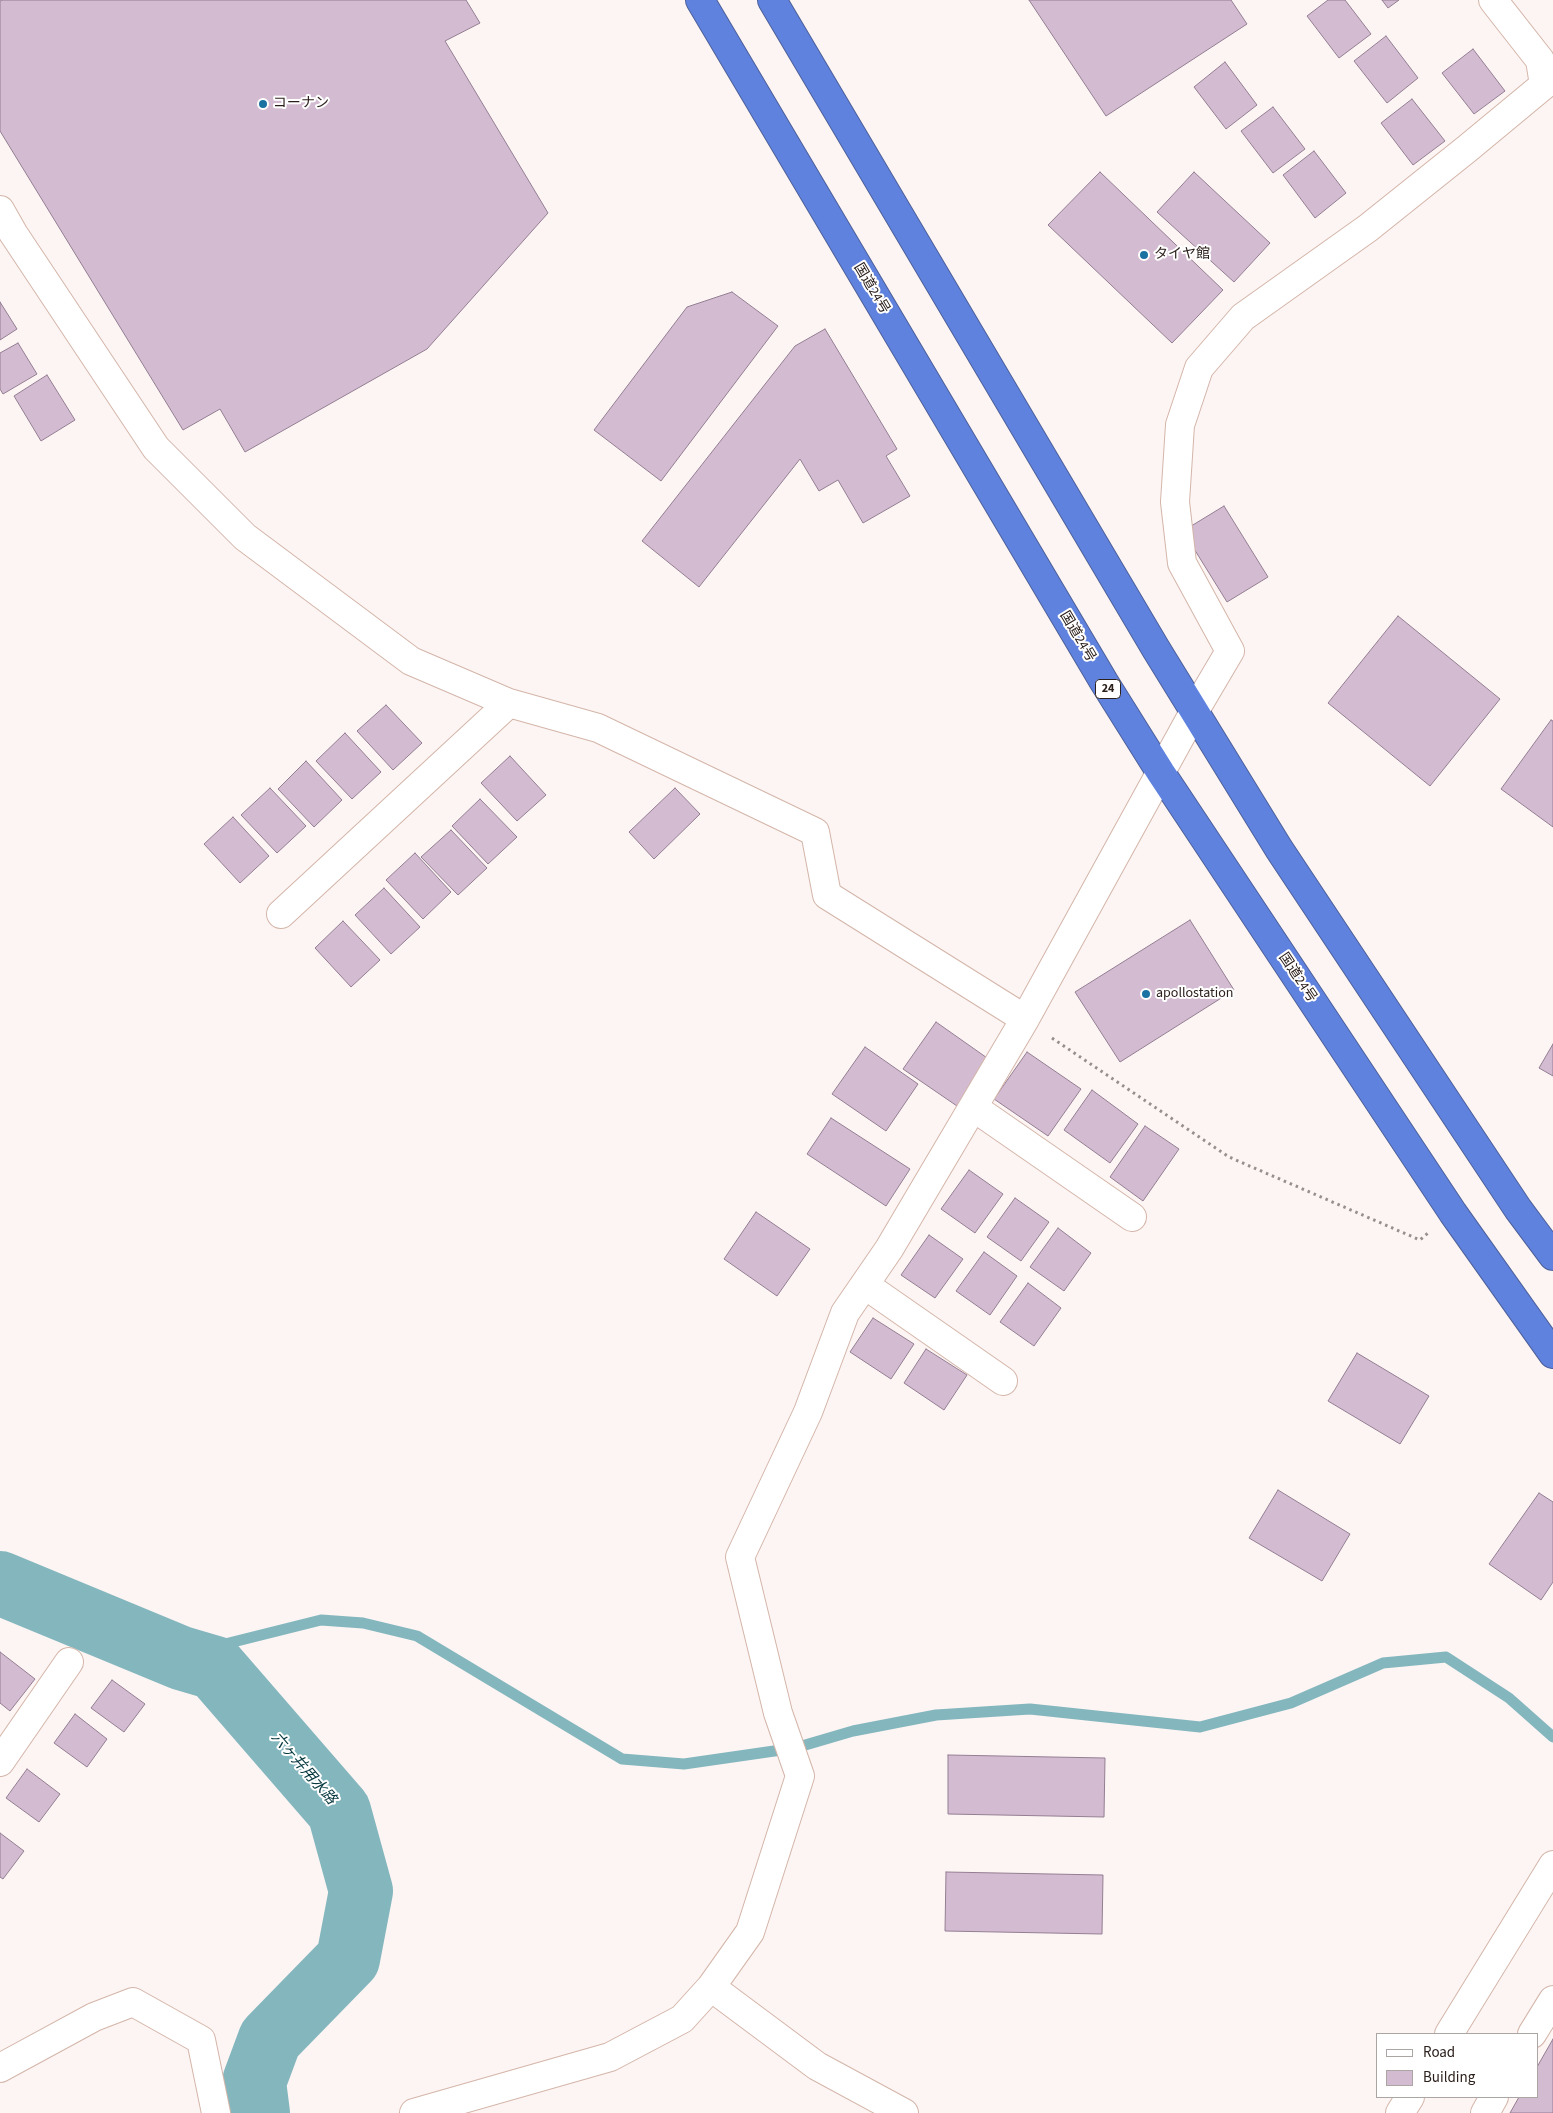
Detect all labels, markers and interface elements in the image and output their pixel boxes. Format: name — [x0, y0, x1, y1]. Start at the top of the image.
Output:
place label: コーナン — [273, 96, 329, 112]
marker: コーナン — [257, 98, 269, 110]
place label: タイヤ館 — [1154, 247, 1210, 263]
marker: タイヤ館 — [1138, 249, 1150, 261]
street label: 国道24号 — [849, 261, 893, 317]
street label: 国道24号 — [1055, 609, 1099, 665]
road number: 24 — [1096, 680, 1120, 699]
street label: 国道24号 — [1274, 950, 1320, 1006]
place label: apollostation — [1156, 986, 1233, 1002]
marker: apollostation — [1140, 988, 1152, 1000]
water label: 六ヶ井用水路 — [267, 1729, 339, 1809]
legend — [1376, 2033, 1538, 2098]
text: Road — [1423, 2042, 1455, 2063]
text: Building — [1423, 2067, 1475, 2088]

